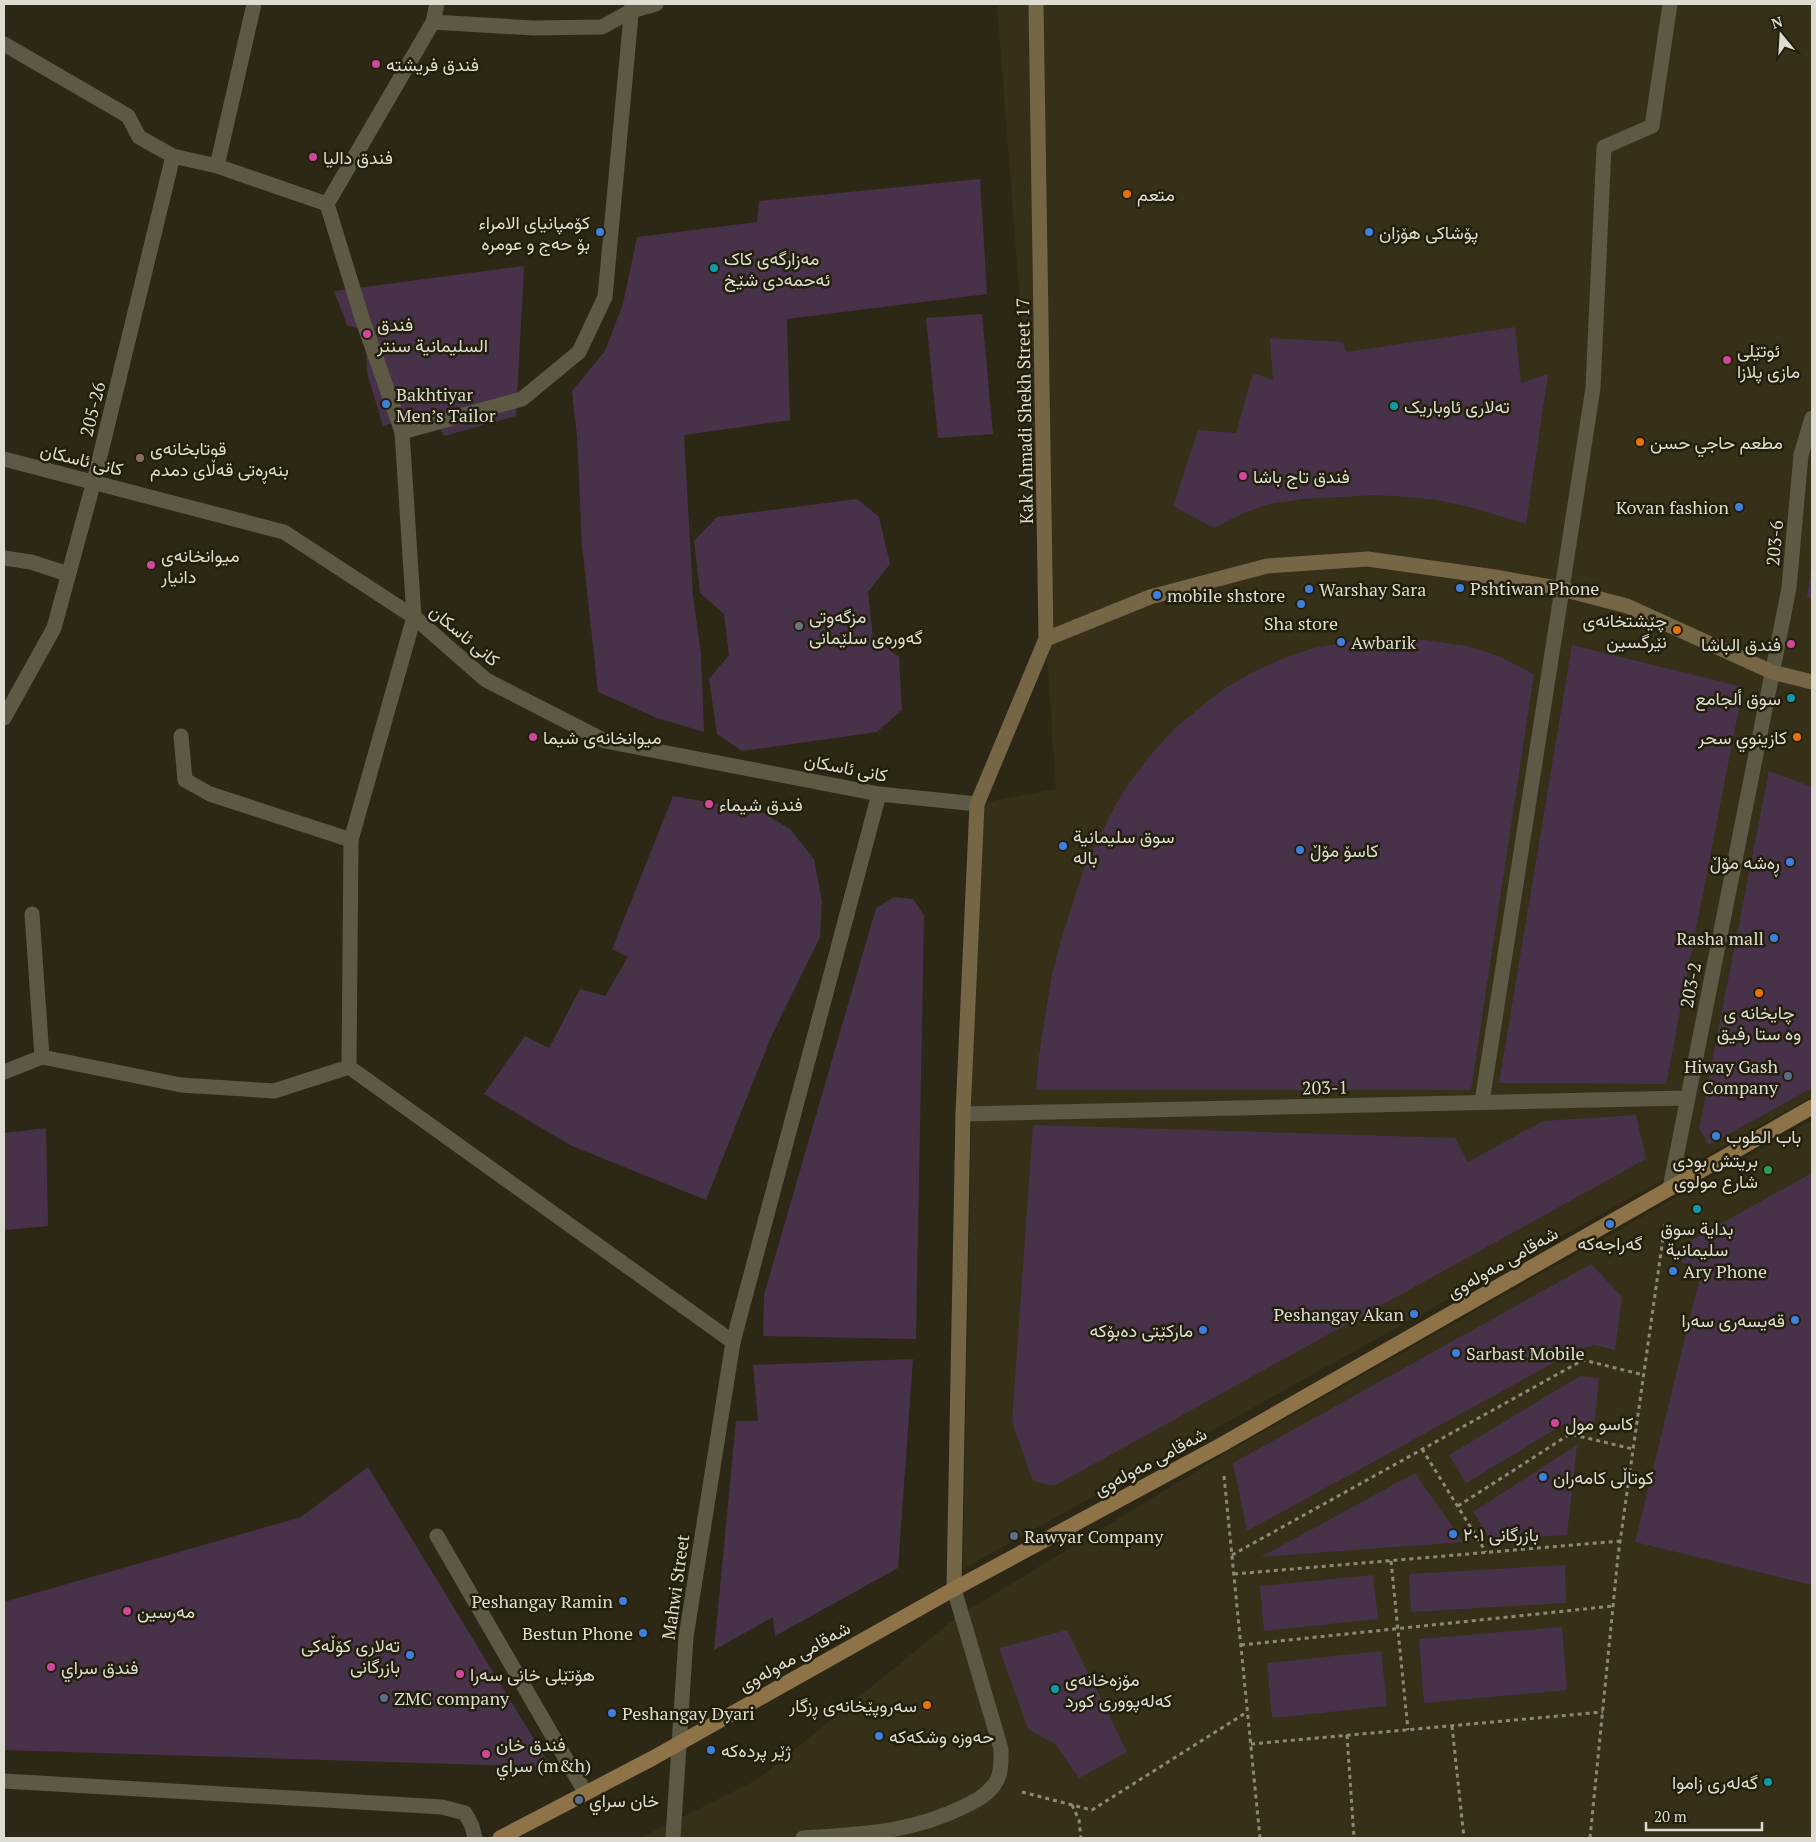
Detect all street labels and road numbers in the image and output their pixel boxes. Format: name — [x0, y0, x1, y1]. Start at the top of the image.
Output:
street label: Kak Ahmadi Shekh Street 17 — [1010, 298, 1038, 524]
street label: 205-26 — [74, 379, 110, 439]
street label: کانی ئاسکان — [38, 437, 126, 481]
street label: 203-6 — [1760, 519, 1788, 567]
street label: کانی ئاسکان — [425, 599, 505, 671]
street label: کانی ئاسکان — [802, 747, 890, 787]
street label: 203-2 — [1674, 960, 1706, 1010]
street label: 203-1 — [1302, 1075, 1348, 1099]
street label: شەقامی مەولەوی — [1442, 1220, 1562, 1304]
street label: شەقامی مەولەوی — [1089, 1421, 1211, 1501]
street label: Mahwi Street — [656, 1532, 694, 1641]
street label: شەقامی مەولەوی — [734, 1615, 854, 1697]

